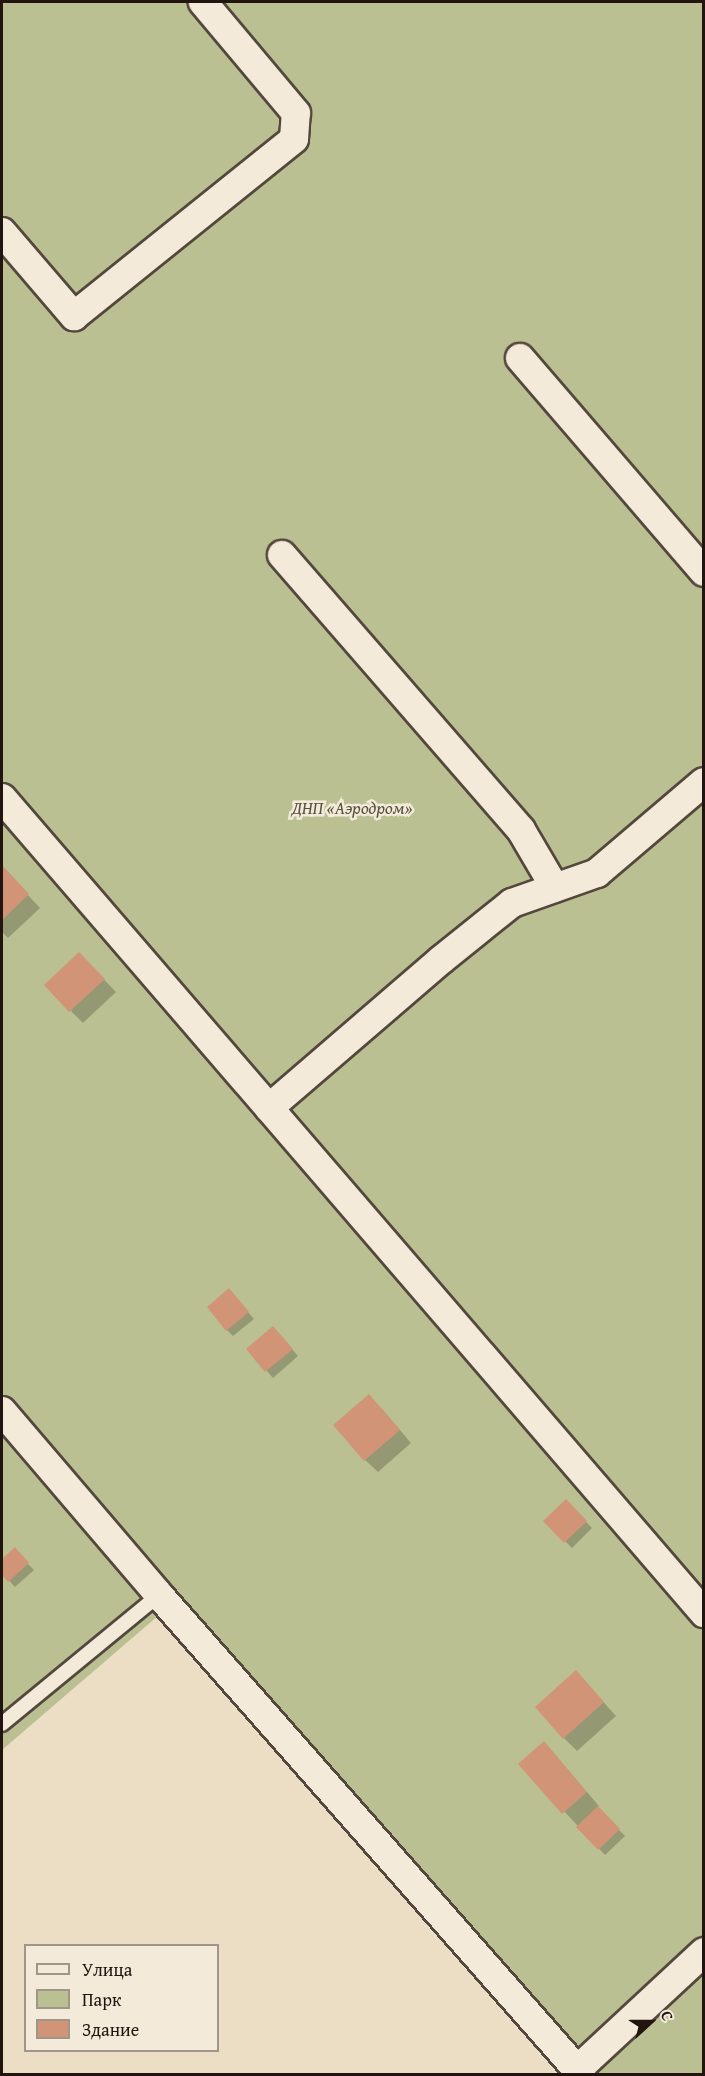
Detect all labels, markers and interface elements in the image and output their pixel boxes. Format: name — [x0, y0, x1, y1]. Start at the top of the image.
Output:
park label: ДНП «Аэродром» — [291, 797, 413, 819]
legend — [24, 1944, 219, 2052]
text: Улица — [82, 1956, 132, 1983]
text: Парк — [82, 1986, 121, 2013]
north arrow — [621, 1992, 681, 2052]
text: С — [655, 2007, 681, 2024]
text: Здание — [82, 2016, 139, 2043]

